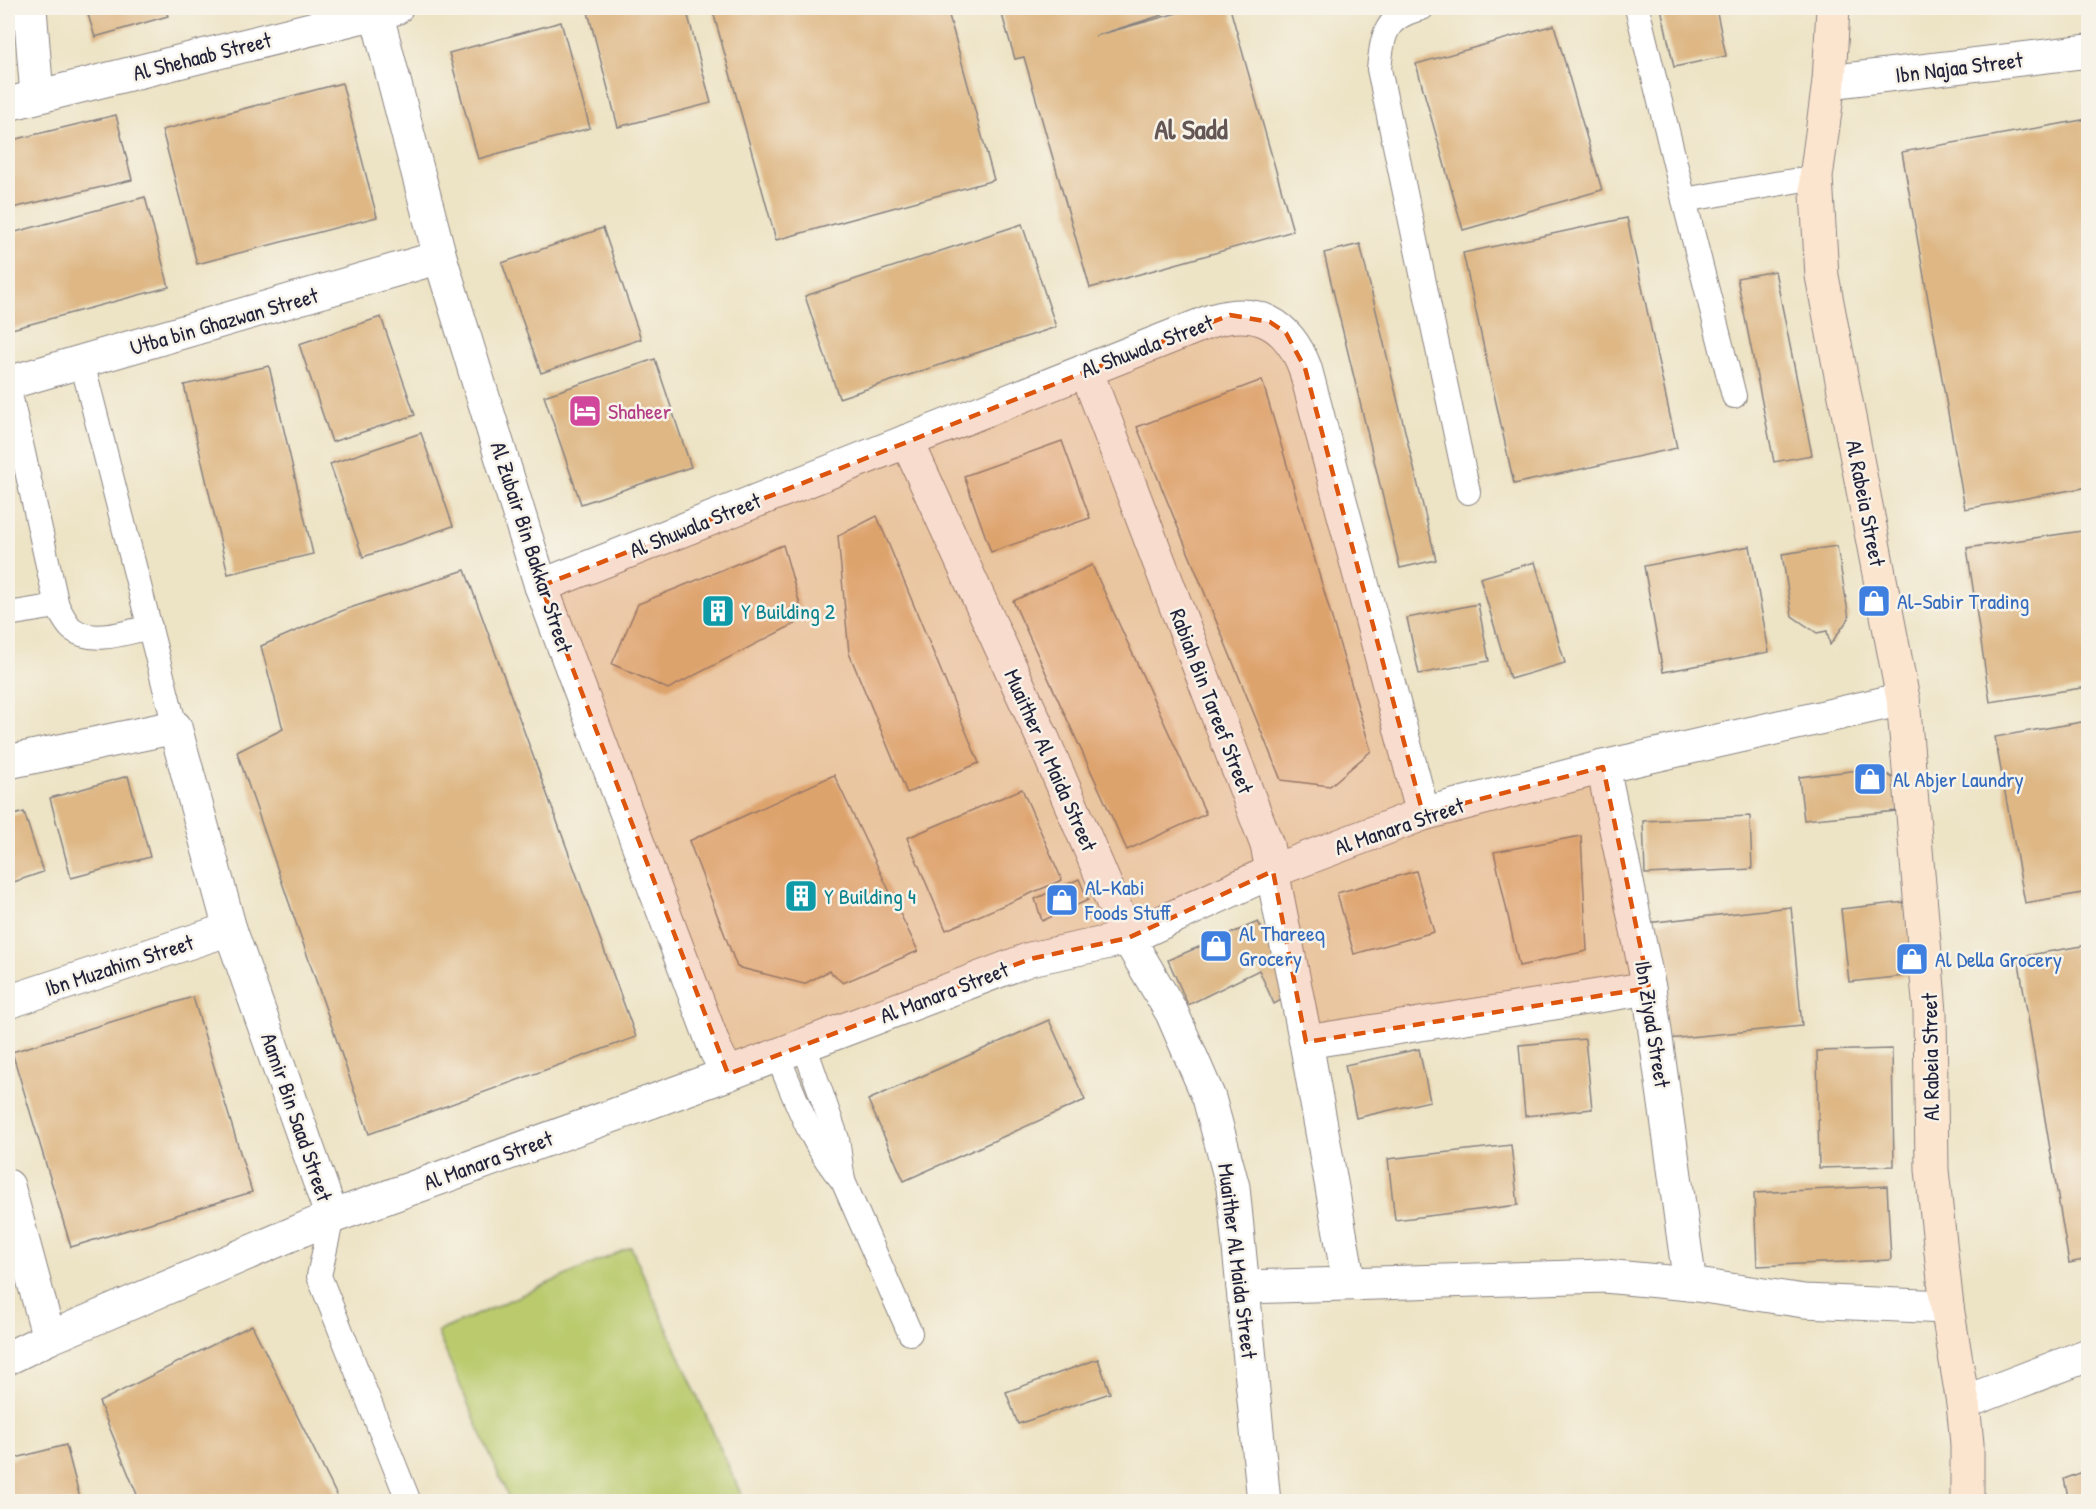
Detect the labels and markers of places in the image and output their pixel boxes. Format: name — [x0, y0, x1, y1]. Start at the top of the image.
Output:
hotel icon: Shaheer — [567, 393, 603, 429]
place label: Shaheer — [608, 396, 672, 426]
shop icon: Al-Sabir Trading — [1856, 583, 1892, 619]
place label: Al-Sabir Trading — [1897, 586, 2029, 616]
building icon: Y Building 2 — [700, 593, 736, 629]
place label: Y Building 2 — [741, 596, 836, 626]
shop icon: Al Abjer Laundry — [1852, 761, 1888, 797]
place label: Al Abjer Laundry — [1893, 764, 2024, 794]
place label: Al-Kabi Foods Stuff — [1084, 872, 1172, 927]
building icon: Y Building 4 — [783, 878, 819, 914]
place label: Y Building 4 — [824, 881, 916, 911]
shop icon: Al-Kabi Foods Stuff — [1044, 882, 1080, 918]
place label: Al Thareeq Grocery — [1239, 918, 1325, 973]
shop icon: Al Thareeq Grocery — [1198, 928, 1234, 964]
shop icon: Al Della Grocery — [1894, 941, 1930, 977]
place label: Al Della Grocery — [1935, 944, 2062, 974]

